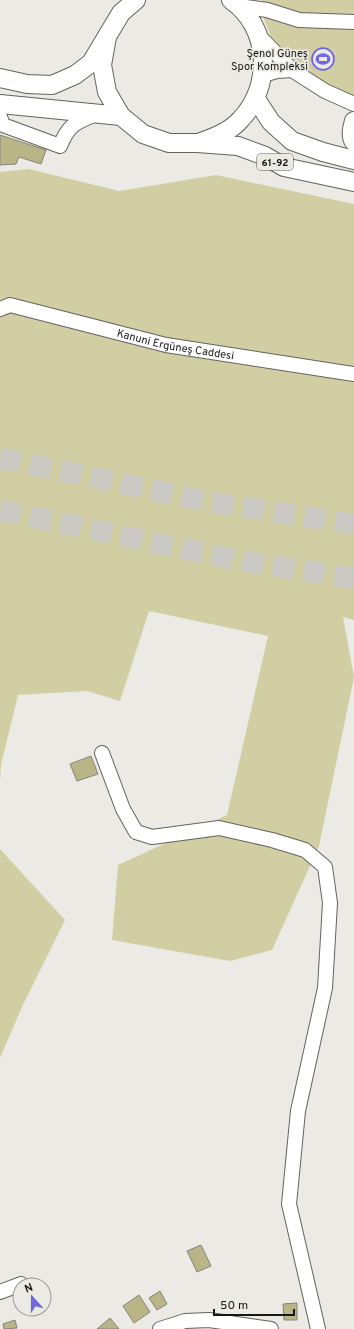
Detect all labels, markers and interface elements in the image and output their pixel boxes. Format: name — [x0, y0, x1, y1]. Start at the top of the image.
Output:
sports icon: Şenol Güneş Spor Kompleksi — [310, 46, 336, 72]
place label: Şenol Güneş Spor Kompleksi — [231, 47, 308, 74]
road number: 61-92 — [257, 154, 293, 170]
street label: Kanuni Ergüneş Caddesi — [115, 327, 235, 363]
north arrow — [12, 1277, 52, 1317]
text: N — [23, 1281, 35, 1297]
scale bar — [214, 1291, 294, 1317]
text: 50 m — [220, 1298, 248, 1314]

